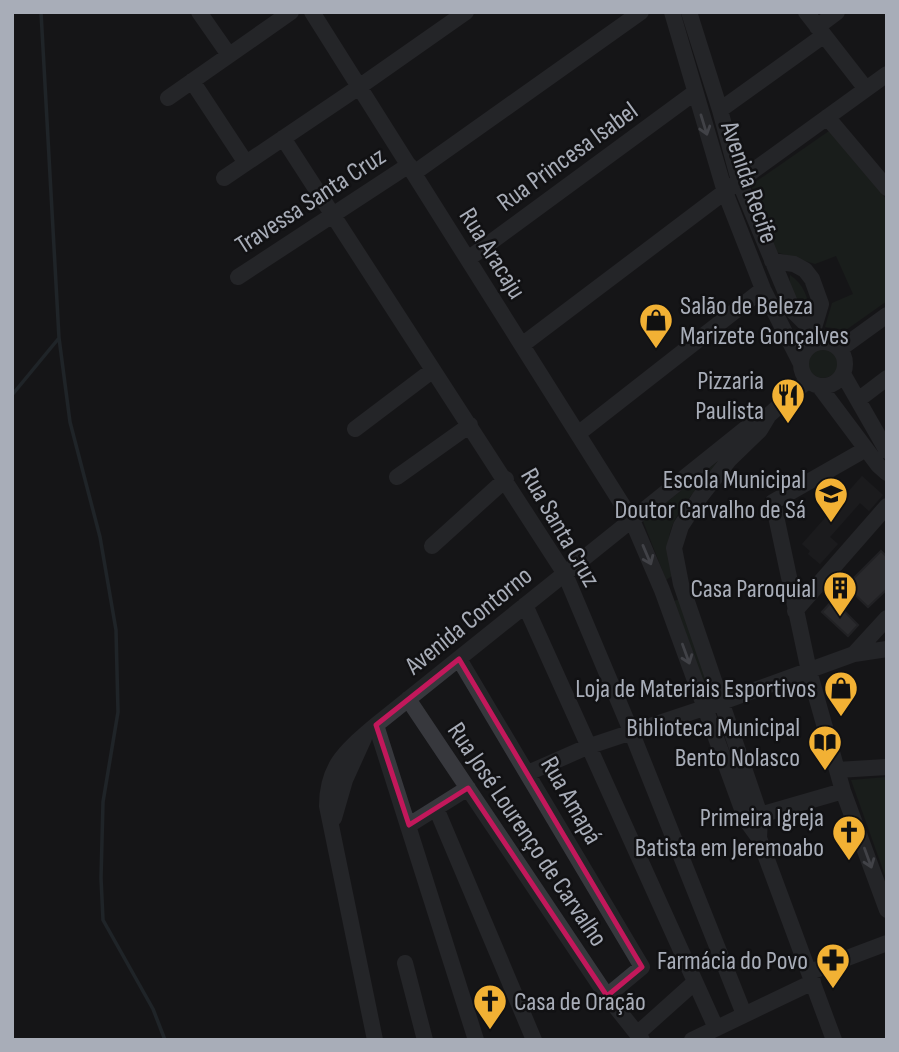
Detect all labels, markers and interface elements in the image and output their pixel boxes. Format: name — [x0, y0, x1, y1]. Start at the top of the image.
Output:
street label: Rua Princesa Isabel — [492, 96, 644, 219]
one-way arrow — [698, 114, 711, 136]
street label: Avenida Recife — [713, 117, 784, 248]
street label: Travessa Santa Cruz — [230, 141, 392, 261]
street label: Rua Aracaju — [452, 203, 532, 305]
place label: Salão de Beleza Marizete Gonçalves — [680, 291, 849, 352]
shop icon: Salão de Beleza Marizete Gonçalves — [637, 301, 675, 350]
place label: Pizzaria Paulista — [695, 366, 764, 427]
restaurant icon: Pizzaria Paulista — [769, 376, 807, 425]
street label: Rua Santa Cruz — [513, 463, 606, 592]
place label: Escola Municipal Doutor Carvalho de Sá — [614, 465, 806, 526]
school or university icon: Escola Municipal Doutor Carvalho de Sá — [812, 475, 850, 524]
one-way arrow — [642, 544, 655, 565]
street label: Avenida Contorno — [398, 561, 539, 682]
building icon: Casa Paroquial — [821, 569, 859, 618]
place label: Casa Paroquial — [691, 574, 816, 605]
one-way arrow — [681, 643, 693, 665]
shop icon: Loja de Materiais Esportivos — [822, 669, 860, 718]
place label: Loja de Materiais Esportivos — [575, 674, 816, 705]
place label: Biblioteca Municipal Bento Nolasco — [626, 713, 800, 774]
street label: Rua José Lourenço de Carvalho — [440, 717, 613, 953]
library icon: Biblioteca Municipal Bento Nolasco — [806, 723, 844, 772]
street label: Rua Amapá — [533, 751, 608, 850]
place label: Primeira Igreja Batista em Jeremoabo — [635, 803, 824, 864]
church icon: Primeira Igreja Batista em Jeremoabo — [830, 813, 868, 862]
one-way arrow — [863, 846, 875, 868]
pharmacy icon: Farmácia do Povo — [814, 941, 852, 990]
place label: Farmácia do Povo — [657, 946, 808, 977]
church icon: Casa de Oração — [471, 982, 509, 1031]
place label: Casa de Oração — [514, 987, 646, 1018]

